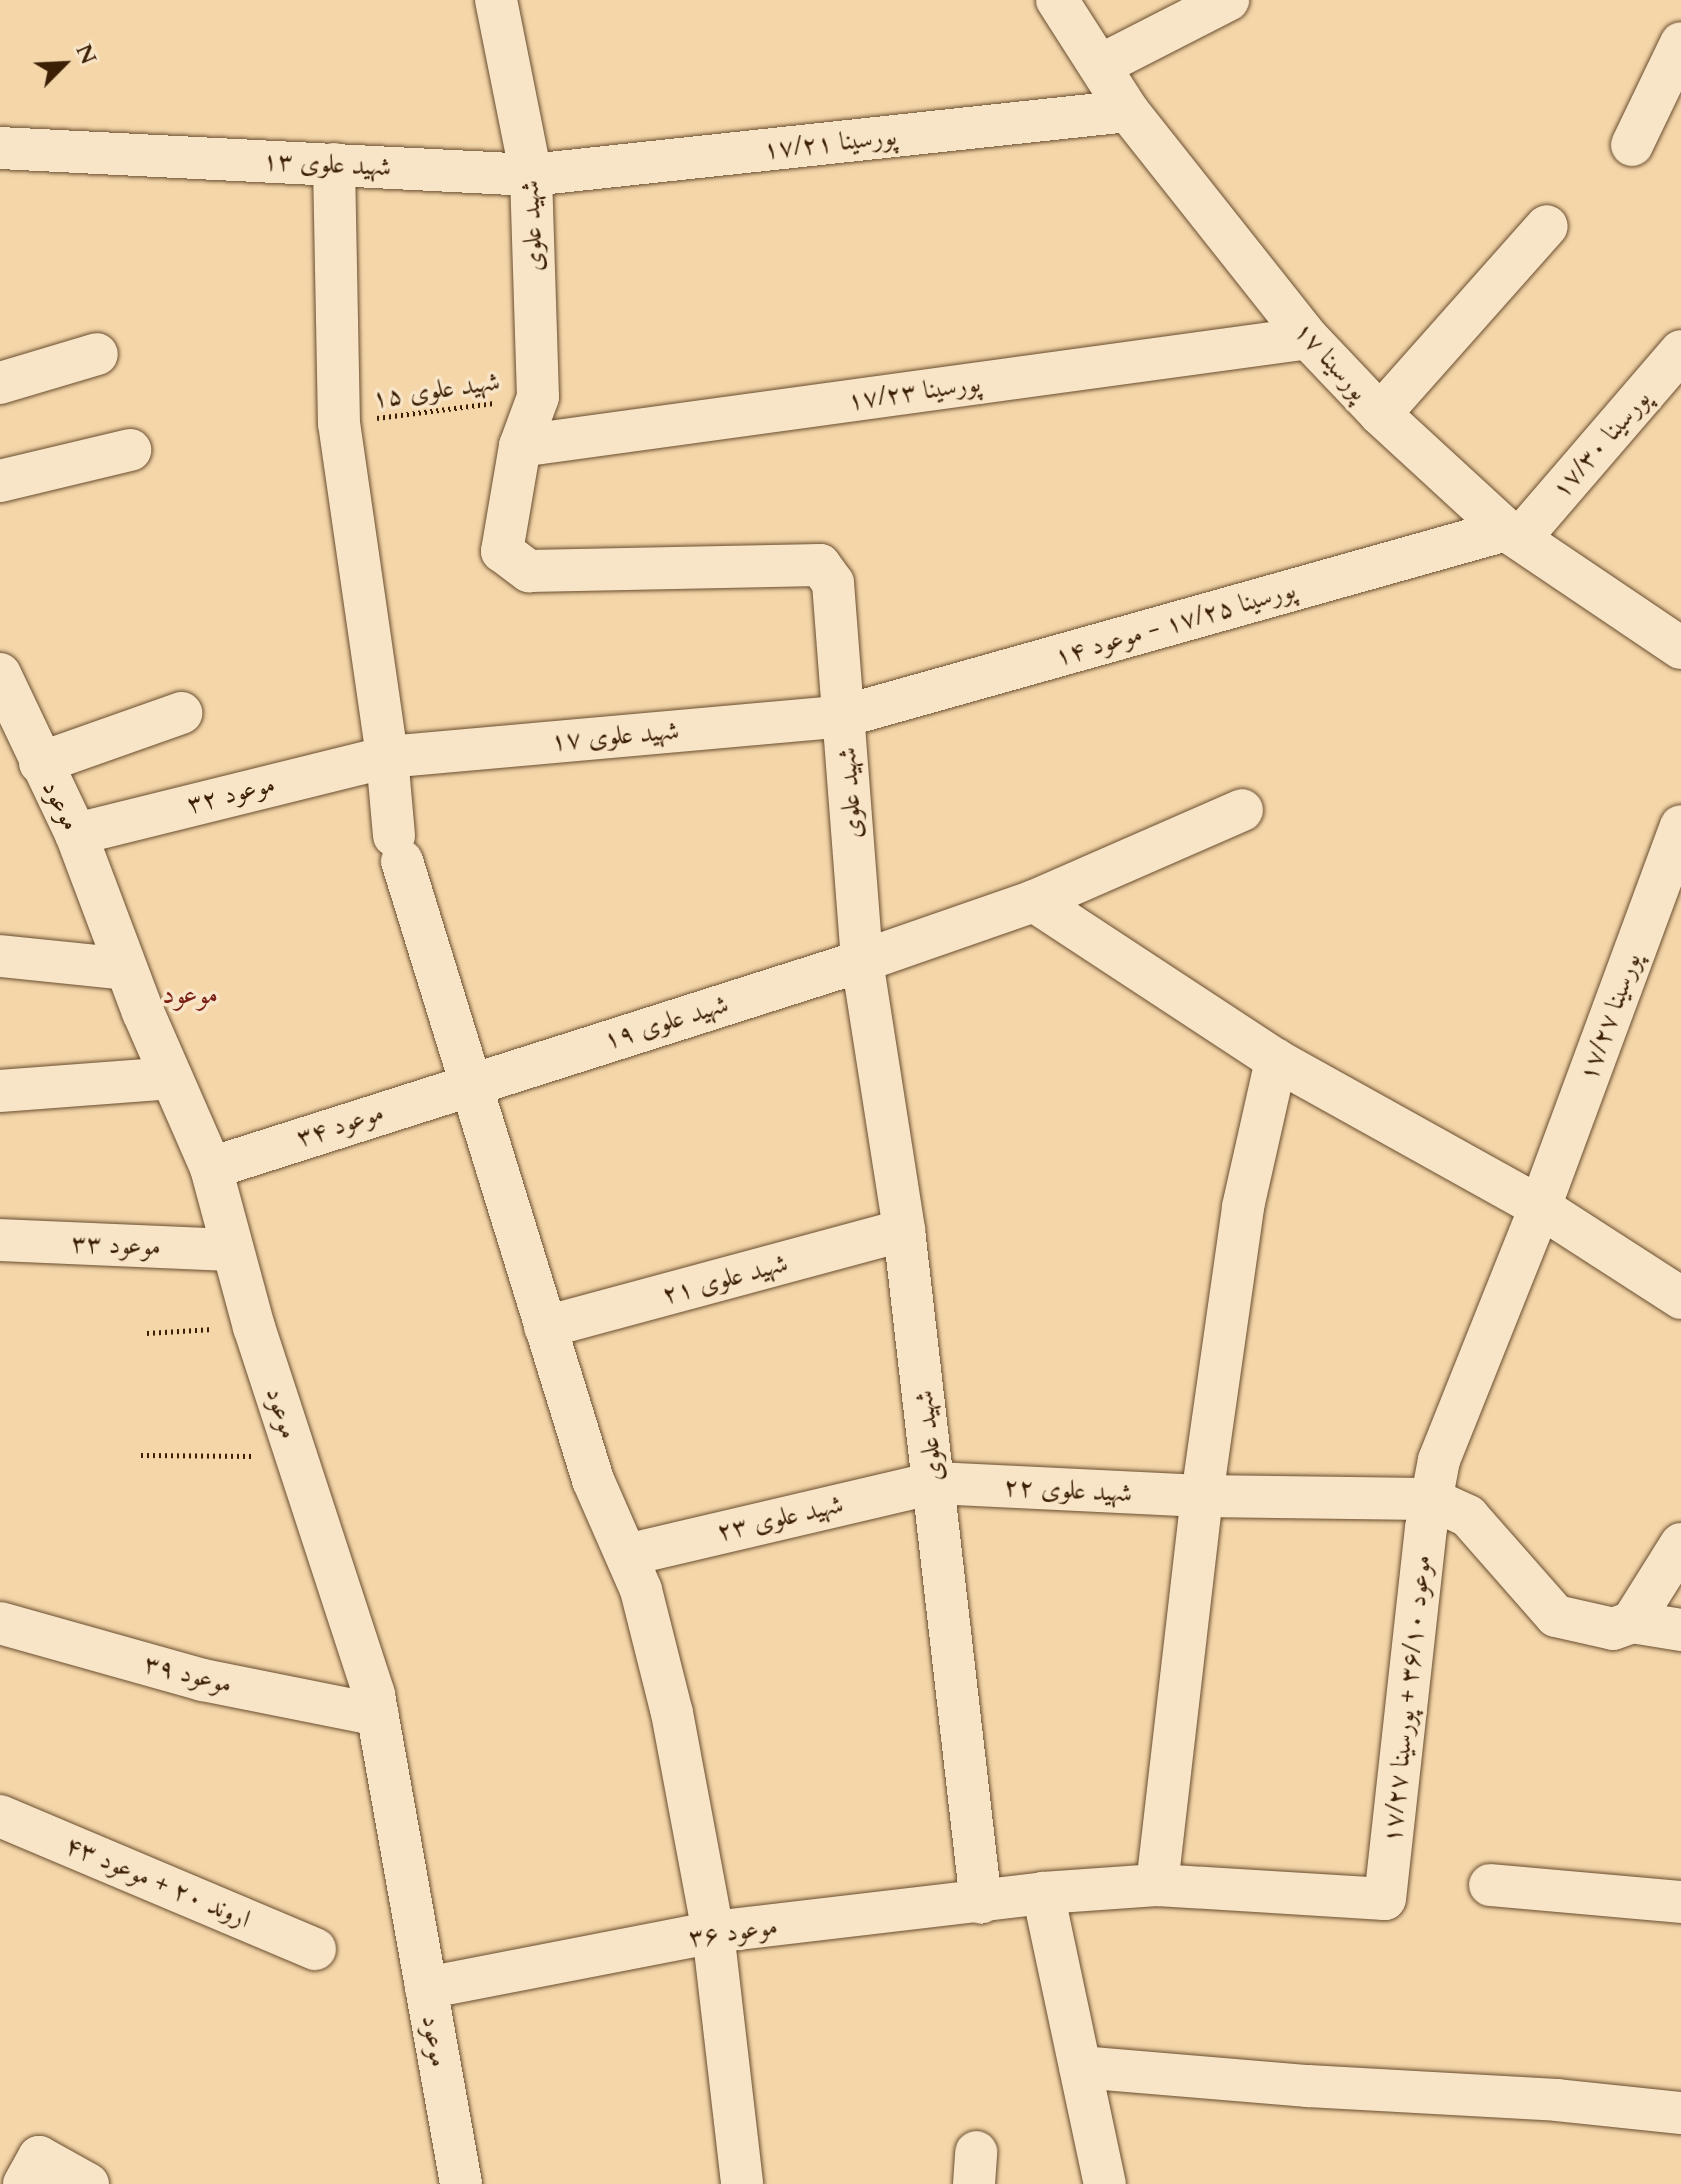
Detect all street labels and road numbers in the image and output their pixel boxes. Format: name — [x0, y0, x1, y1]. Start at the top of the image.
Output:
street label: پورسینا ۱۷/۲۱ — [762, 120, 898, 166]
street label: شهید علوی ۱۳ — [262, 145, 392, 183]
street label: شهید علوی — [514, 180, 550, 272]
street label: پورسینا ۱۷ — [1288, 315, 1374, 407]
street label: شهید علوی ۱۵ — [370, 366, 502, 414]
street label: پورسینا ۱۷/۲۳ — [846, 367, 982, 417]
street label: پورسینا ۱۷/۳۰ — [1545, 383, 1657, 505]
street label: پورسینا ۱۷/۲۵ - موعود ۱۴ — [1051, 574, 1299, 672]
street label: شهید علوی ۱۷ — [549, 715, 681, 757]
street label: شهید علوی — [831, 746, 869, 840]
street label: موعود ۳۲ — [184, 768, 278, 820]
street label: موعود — [35, 775, 87, 835]
street label: پورسینا ۱۷/۲۷ — [1572, 949, 1648, 1085]
street label: شهید علوی ۱۹ — [600, 988, 732, 1056]
street label: موعود ۳۴ — [293, 1096, 387, 1154]
street label: موعود ۳۳ — [71, 1228, 161, 1262]
street label: شهید علوی ۲۱ — [659, 1247, 791, 1311]
street label: موعود — [259, 1383, 305, 1443]
street label: شهید علوی — [908, 1389, 950, 1483]
street label: شهید علوی ۲۲ — [1003, 1471, 1133, 1509]
street label: شهید علوی ۲۳ — [714, 1488, 846, 1548]
street label: موعود ۳۶/۱۰ + پورسینا ۱۷/۲۷ — [1376, 1553, 1438, 1845]
street label: موعود ۳۹ — [141, 1648, 235, 1700]
street label: اروند ۲۰ + موعود ۴۳ — [61, 1829, 255, 1935]
street label: موعود ۳۶ — [686, 1910, 780, 1954]
street label: موعود — [415, 2013, 455, 2069]

